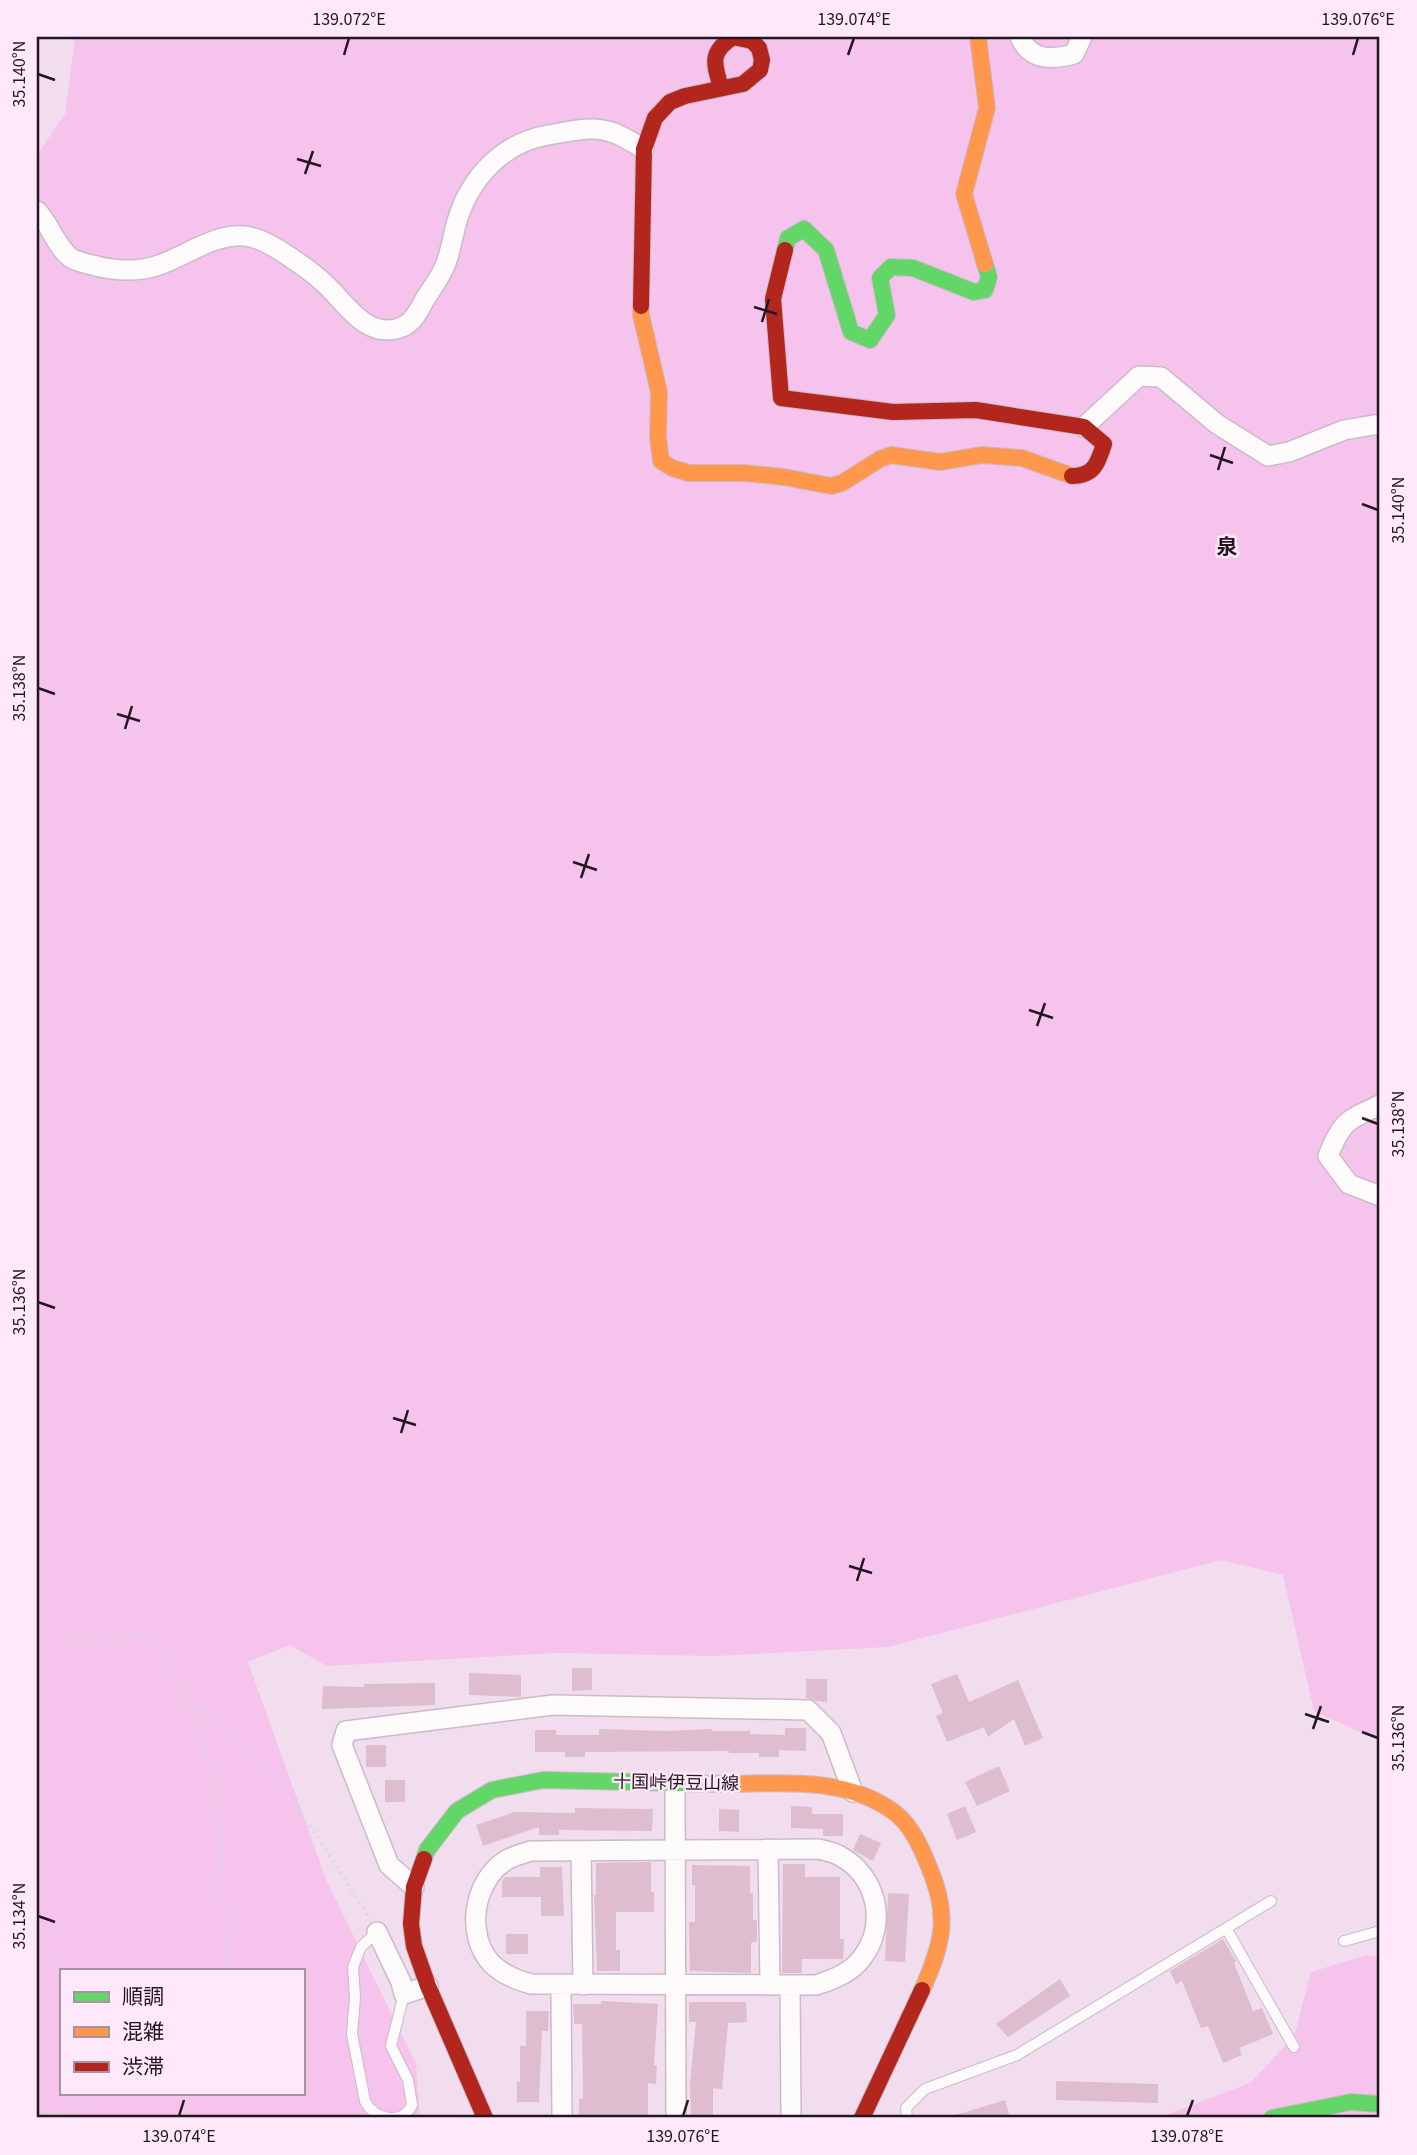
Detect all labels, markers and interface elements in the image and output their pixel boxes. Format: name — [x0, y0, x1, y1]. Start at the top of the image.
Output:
text: 139.072°E — [312, 7, 386, 32]
text: 139.074°E — [817, 7, 891, 32]
text: 139.076°E — [1321, 7, 1395, 32]
text: 35.140°N — [7, 41, 32, 107]
text: 35.140°N — [1386, 477, 1411, 543]
district label: 泉 — [1217, 532, 1238, 562]
text: 35.138°N — [7, 655, 32, 721]
text: 35.138°N — [1386, 1091, 1411, 1157]
text: 35.136°N — [7, 1269, 32, 1335]
text: 35.136°N — [1386, 1705, 1411, 1771]
street label: 十国峠伊豆山線 — [613, 1769, 739, 1797]
text: 35.134°N — [7, 1883, 32, 1949]
legend — [60, 1969, 304, 2096]
text: 順調 — [122, 1982, 164, 2012]
text: 混雑 — [122, 2017, 164, 2047]
text: 渋滞 — [122, 2052, 164, 2082]
text: 139.074°E — [142, 2124, 216, 2149]
text: 139.076°E — [646, 2124, 720, 2149]
text: 139.078°E — [1150, 2124, 1224, 2149]

